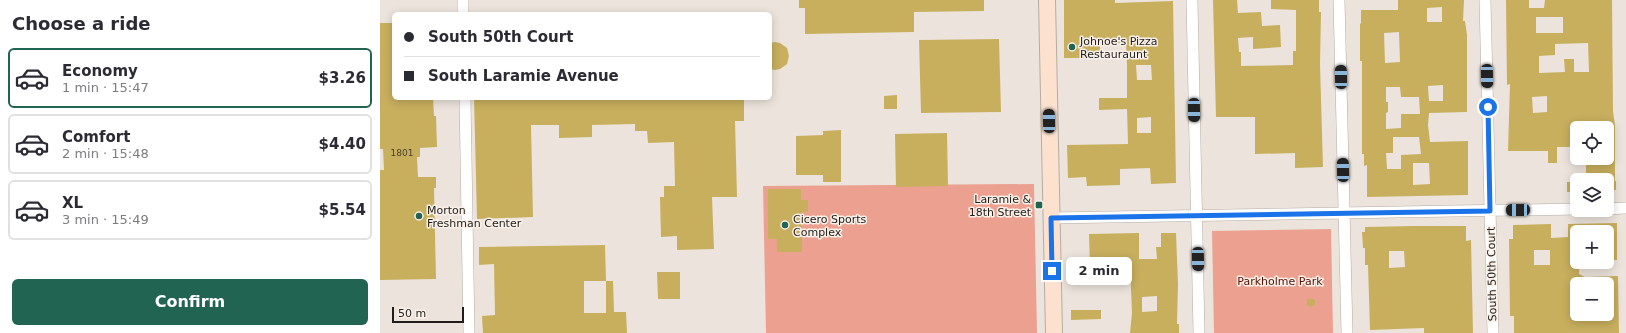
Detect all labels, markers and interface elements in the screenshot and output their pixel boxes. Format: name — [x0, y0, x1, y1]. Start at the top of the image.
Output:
text: Choose a ride — [12, 13, 151, 34]
text: South 50th Court — [428, 28, 573, 46]
place label: Johnoe's Pizza Restauraunt — [1079, 35, 1157, 61]
marker: Johnoe's Pizza Restauraunt — [1067, 42, 1077, 52]
icon: car — [14, 60, 50, 96]
text: Economy — [62, 62, 138, 80]
car — [1481, 64, 1493, 88]
car — [1335, 65, 1347, 89]
text: South Laramie Avenue — [428, 67, 619, 85]
text: $3.26 — [319, 69, 366, 87]
text: 1 min · 15:47 — [62, 80, 149, 95]
car — [1188, 98, 1200, 122]
route start — [1479, 98, 1497, 116]
car — [1043, 109, 1055, 133]
map controls — [1570, 121, 1614, 321]
button: locate — [1570, 121, 1614, 165]
icon: car — [14, 126, 50, 162]
text: Comfort — [62, 128, 130, 146]
text: $4.40 — [319, 135, 366, 153]
text: 2 min · 15:48 — [62, 146, 149, 161]
house number: 1801 — [391, 148, 413, 158]
car — [1337, 158, 1349, 182]
button: layers — [1570, 173, 1614, 217]
icon: car — [14, 192, 50, 228]
place label: Laramie & 18th Street — [969, 193, 1032, 219]
text: XL — [62, 194, 83, 212]
marker: Laramie & 18th Street — [1034, 200, 1044, 210]
text: $5.54 — [319, 201, 366, 219]
place label: Morton Freshman Center — [427, 204, 522, 230]
car — [1506, 204, 1530, 216]
marker: Morton Freshman Center — [414, 211, 424, 221]
text: 3 min · 15:49 — [62, 212, 149, 227]
place label: Cicero Sports Complex — [793, 213, 867, 239]
marker: Cicero Sports Complex — [780, 220, 790, 230]
button: + — [1570, 225, 1614, 269]
street label: South 50th Court — [1485, 226, 1499, 321]
car — [1192, 247, 1204, 271]
callout: 2 min — [1066, 257, 1132, 285]
route end — [1043, 262, 1061, 280]
text: 2 min — [1079, 263, 1119, 278]
park label: Parkholme Park — [1237, 275, 1323, 288]
button: − — [1570, 277, 1614, 321]
button: Confirm — [12, 279, 368, 325]
scale bar — [392, 305, 464, 324]
text: 50 m — [398, 307, 426, 320]

